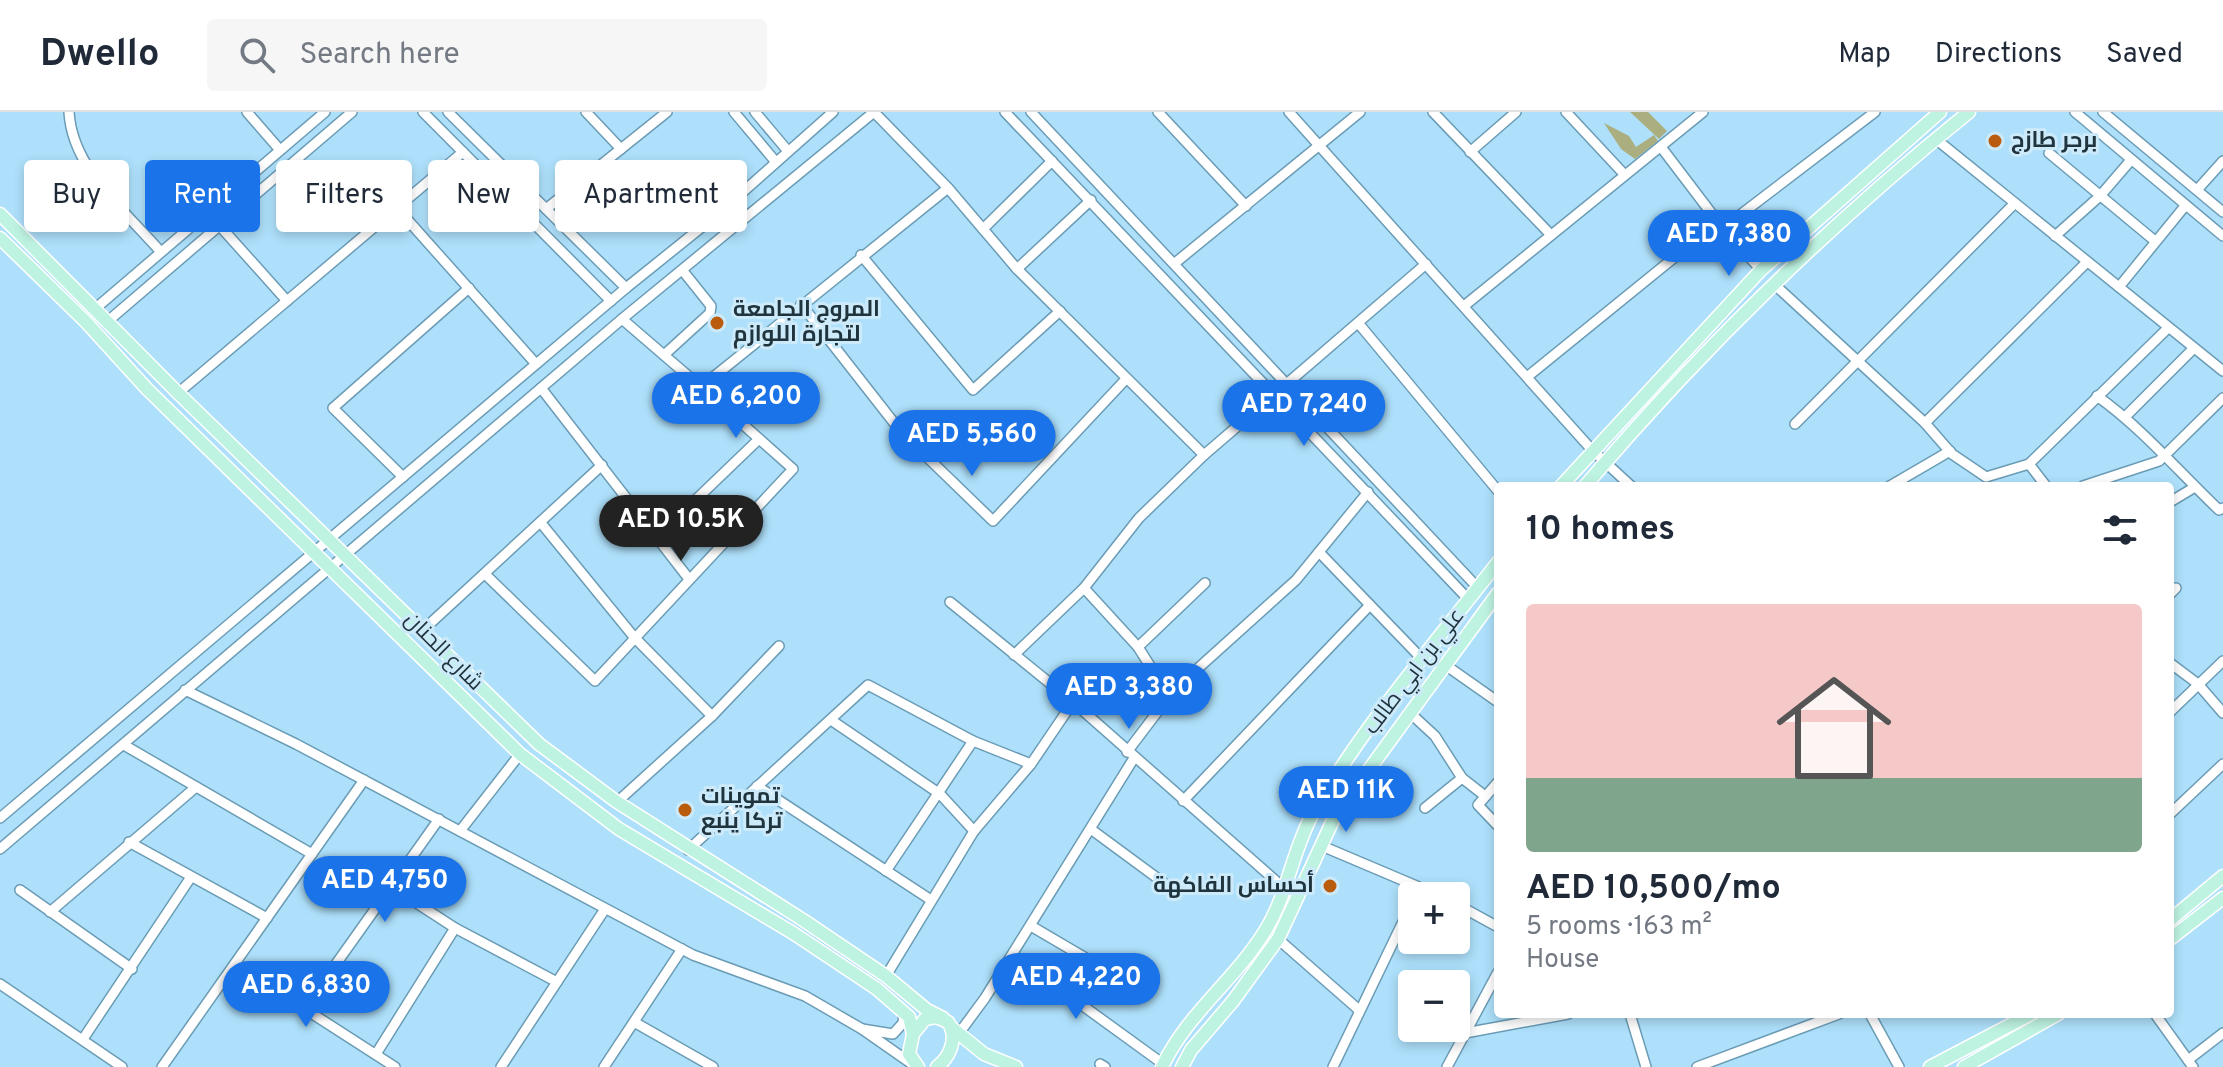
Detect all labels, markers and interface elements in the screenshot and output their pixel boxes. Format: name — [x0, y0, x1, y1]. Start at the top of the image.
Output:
search box — [207, 19, 767, 91]
text: Dwello — [40, 31, 159, 80]
icon: search — [235, 33, 279, 77]
text: Search here — [299, 37, 460, 74]
text: Map — [1838, 37, 1891, 73]
text: Directions — [1935, 37, 2062, 73]
text: Saved — [2106, 37, 2183, 73]
place label: برجر طازج — [2011, 128, 2097, 155]
marker: برجر طازج — [1986, 132, 2004, 150]
chip: Buy — [24, 160, 129, 232]
chip: Rent — [145, 160, 260, 232]
chip: Filters — [276, 160, 412, 232]
chip: New — [428, 160, 539, 232]
chip: Apartment — [555, 160, 747, 232]
pin: AED 7,380 — [1637, 210, 1821, 278]
text: AED 7,380 — [1666, 219, 1792, 252]
place label: المروج الجامعة لتجارة اللوازم — [733, 297, 880, 349]
marker: المروج الجامعة لتجارة اللوازم — [708, 314, 726, 332]
pin: AED 6,200 — [644, 372, 828, 440]
pin: AED 7,240 — [1212, 380, 1396, 448]
text: AED 6,200 — [670, 381, 802, 414]
text: AED 7,240 — [1240, 389, 1368, 422]
pin: AED 5,560 — [880, 410, 1064, 478]
text: AED 5,560 — [907, 419, 1037, 452]
pin: AED 10.5K — [589, 495, 773, 563]
text: AED 10.5K — [617, 504, 745, 537]
icon: filters — [2098, 508, 2142, 552]
text: 10 homes — [1526, 509, 1675, 552]
street label: علي بن ابي طالب — [1359, 604, 1472, 741]
street label: شارع الحنان — [398, 607, 488, 697]
icon: home — [1762, 656, 1906, 800]
pin: AED 3,380 — [1037, 663, 1221, 731]
text: AED 3,380 — [1064, 672, 1194, 705]
pin: AED 11K — [1272, 766, 1420, 834]
text: AED 11K — [1297, 775, 1395, 808]
place label: تموينات تركا ينبع — [701, 784, 783, 836]
marker: تموينات تركا ينبع — [676, 801, 694, 819]
pin: AED 4,750 — [293, 856, 477, 924]
text: AED 4,750 — [321, 865, 449, 898]
text: AED 10,500/mo — [1526, 868, 1781, 911]
place label: أحساس الفاكهة — [1153, 870, 1314, 900]
marker: أحساس الفاكهة — [1321, 877, 1339, 895]
map controls — [1398, 882, 1470, 1042]
button: + — [1398, 882, 1470, 954]
text: 5 rooms · 163 m² — [1526, 911, 1712, 944]
text: House — [1526, 944, 1599, 977]
pin: AED 4,220 — [984, 953, 1168, 1021]
pin: AED 6,830 — [214, 961, 398, 1029]
text: AED 4,220 — [1010, 962, 1142, 995]
text: AED 6,830 — [241, 970, 371, 1003]
button: − — [1398, 970, 1470, 1042]

